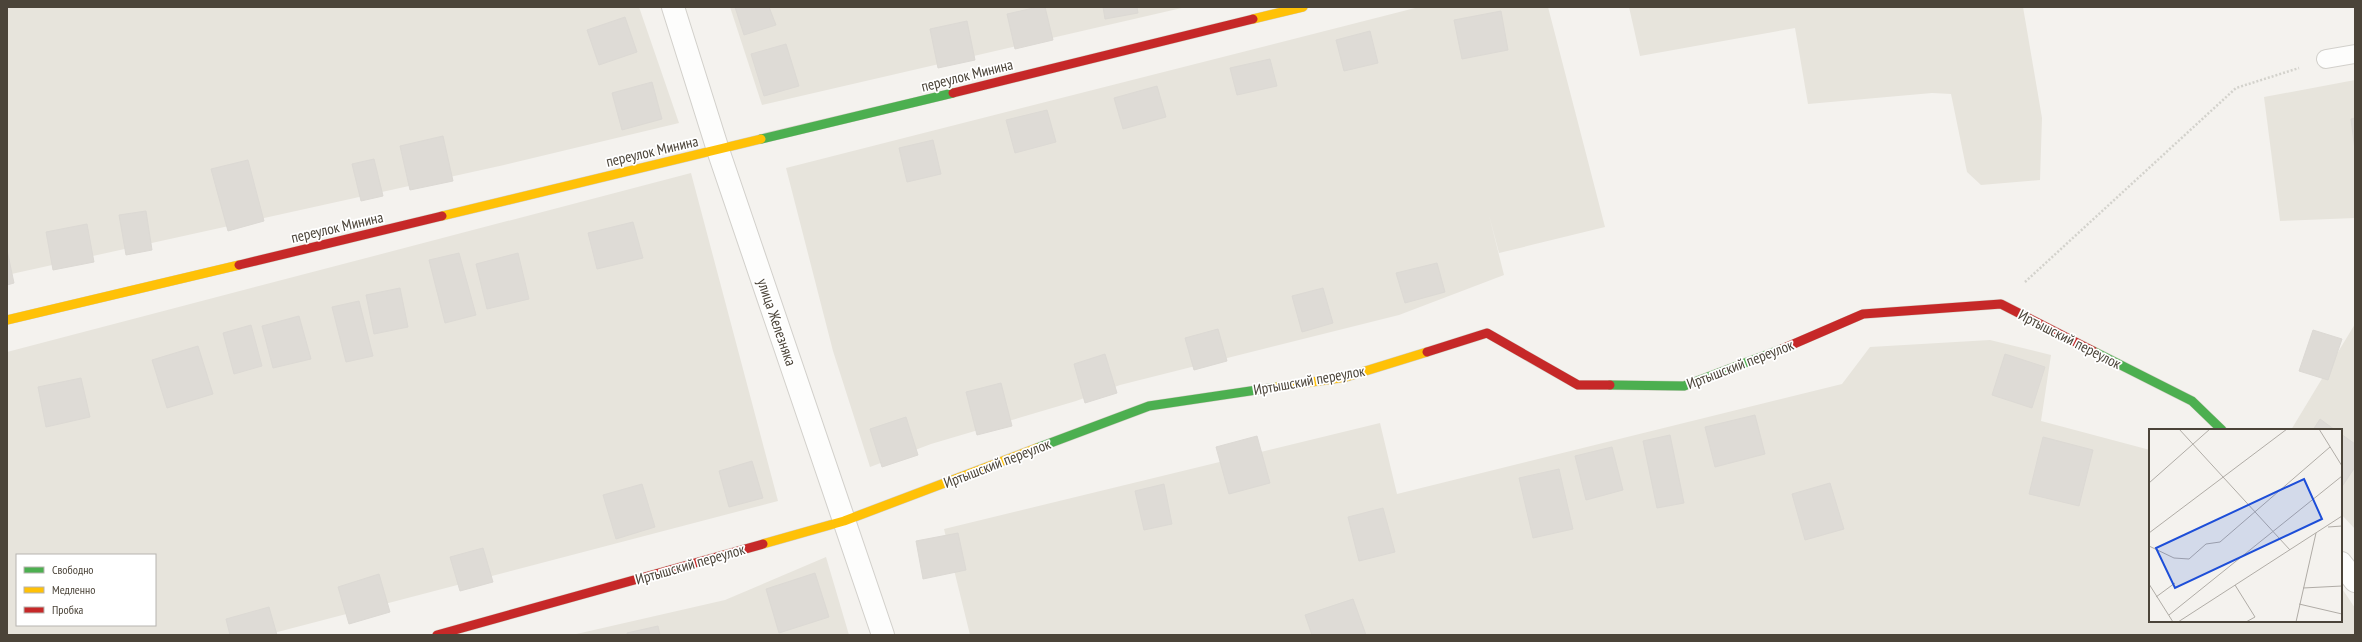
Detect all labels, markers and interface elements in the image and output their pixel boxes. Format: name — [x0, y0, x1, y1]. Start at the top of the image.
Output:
street label: переулок Минина — [919, 54, 1015, 96]
street label: переулок Минина — [604, 131, 700, 171]
street label: переулок Минина — [289, 207, 385, 247]
street label: улица Железняка — [753, 276, 801, 368]
street label: Иртышский переулок — [2015, 305, 2125, 373]
street label: Иртышский переулок — [1684, 335, 1796, 393]
street label: Иртышский переулок — [1252, 361, 1366, 399]
inset map — [2149, 429, 2342, 622]
street label: Иртышский переулок — [941, 434, 1053, 492]
street label: Иртышский переулок — [633, 539, 747, 589]
legend — [16, 554, 156, 626]
text: Свободно — [52, 562, 94, 577]
text: Медленно — [52, 582, 95, 597]
text: Пробка — [52, 602, 84, 617]

